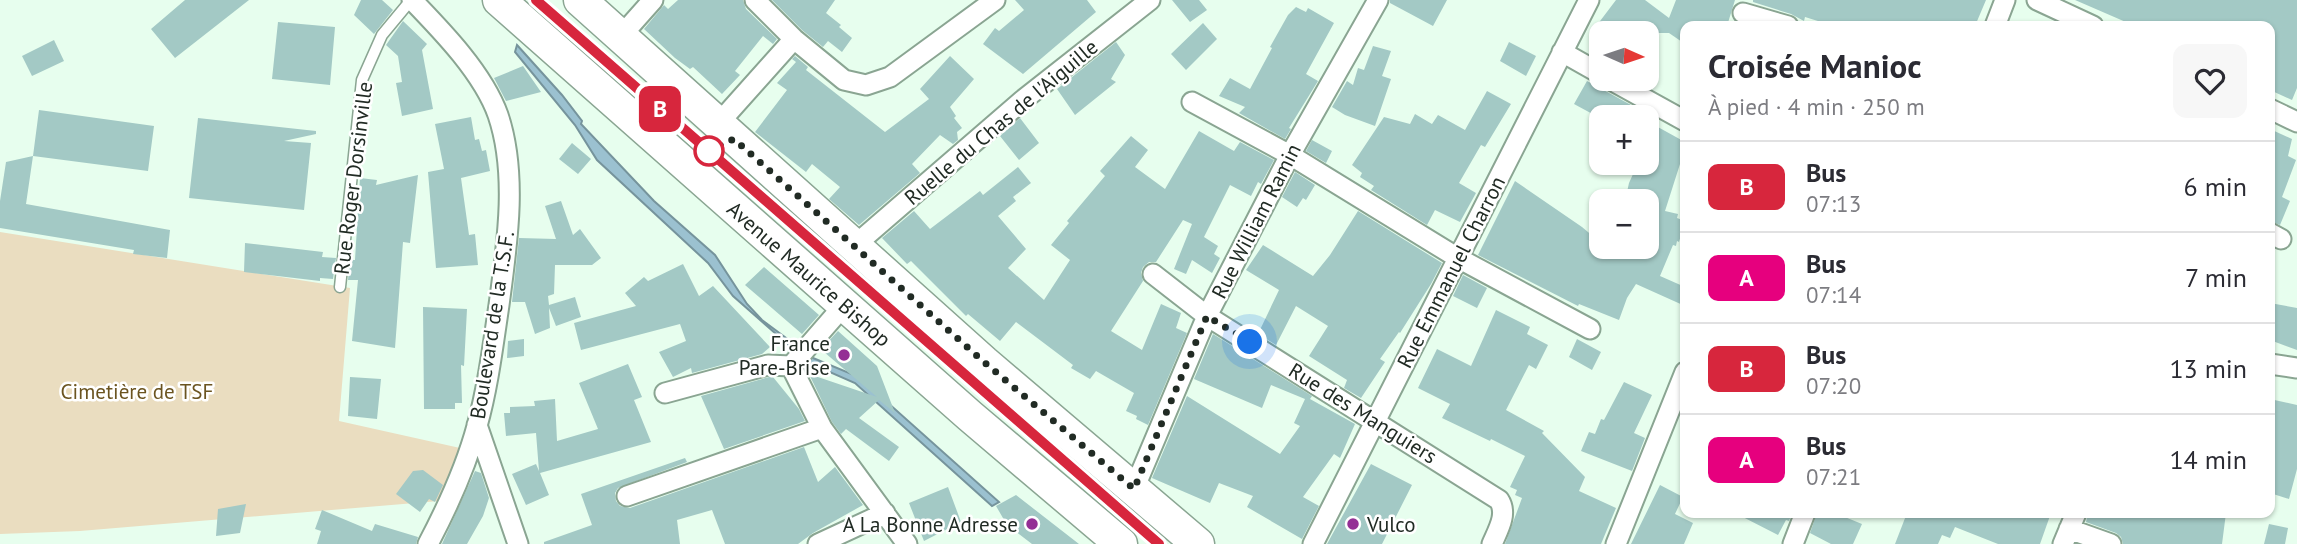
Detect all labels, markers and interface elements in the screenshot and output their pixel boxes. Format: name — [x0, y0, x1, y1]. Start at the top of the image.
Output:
north arrow — [1589, 21, 1659, 91]
map controls — [1589, 21, 1659, 259]
street label: Ruelle du Chas de l'Aiguille — [899, 33, 1103, 211]
text: Croisée Manioc — [1708, 44, 1922, 87]
button: heart — [2173, 44, 2247, 118]
street label: Rue Roger Dorsinville — [328, 80, 378, 276]
line badge: B — [637, 86, 683, 132]
text: À pied · 4 min · 250 m — [1708, 92, 1925, 121]
text: B — [653, 93, 667, 124]
button: + — [1589, 105, 1659, 175]
unlabelled marker — [694, 136, 724, 166]
street label: Rue William Ramin — [1205, 139, 1307, 303]
text: Bus — [1806, 156, 1846, 189]
text: 6 min — [2184, 170, 2247, 203]
text: B — [1739, 171, 1754, 202]
street label: Rue Emmanuel Charron — [1391, 172, 1511, 372]
button: − — [1589, 189, 1659, 259]
text: 07:13 — [1806, 189, 1861, 218]
street label: Avenue Maurice Bishop — [722, 195, 896, 353]
street label: Boulevard de la T.S.F. — [464, 229, 520, 421]
text: Bus — [1806, 247, 1846, 280]
text: 7 min — [2185, 261, 2247, 294]
text: A — [1739, 262, 1754, 293]
text: 07:14 — [1806, 280, 1861, 309]
your location — [1232, 324, 1267, 359]
place label: France Pare-Brise — [739, 330, 830, 381]
text: Bus — [1806, 338, 1846, 371]
marker: France Pare-Brise — [836, 347, 852, 363]
text: 13 min — [2169, 352, 2247, 385]
text: B — [1739, 353, 1754, 384]
street label: Rue des Manguiers — [1284, 357, 1442, 469]
text: 07:20 — [1806, 371, 1861, 400]
park label: Cimetière de TSF — [61, 378, 213, 405]
text: Bus — [1806, 429, 1846, 462]
text: 14 min — [2169, 443, 2247, 476]
text: A — [1739, 444, 1754, 475]
text: 07:21 — [1806, 462, 1861, 491]
place label: A La Bonne Adresse — [843, 511, 1018, 538]
place label: Vulco — [1366, 511, 1416, 538]
marker: A La Bonne Adresse — [1024, 516, 1040, 532]
marker: Vulco — [1345, 516, 1361, 532]

